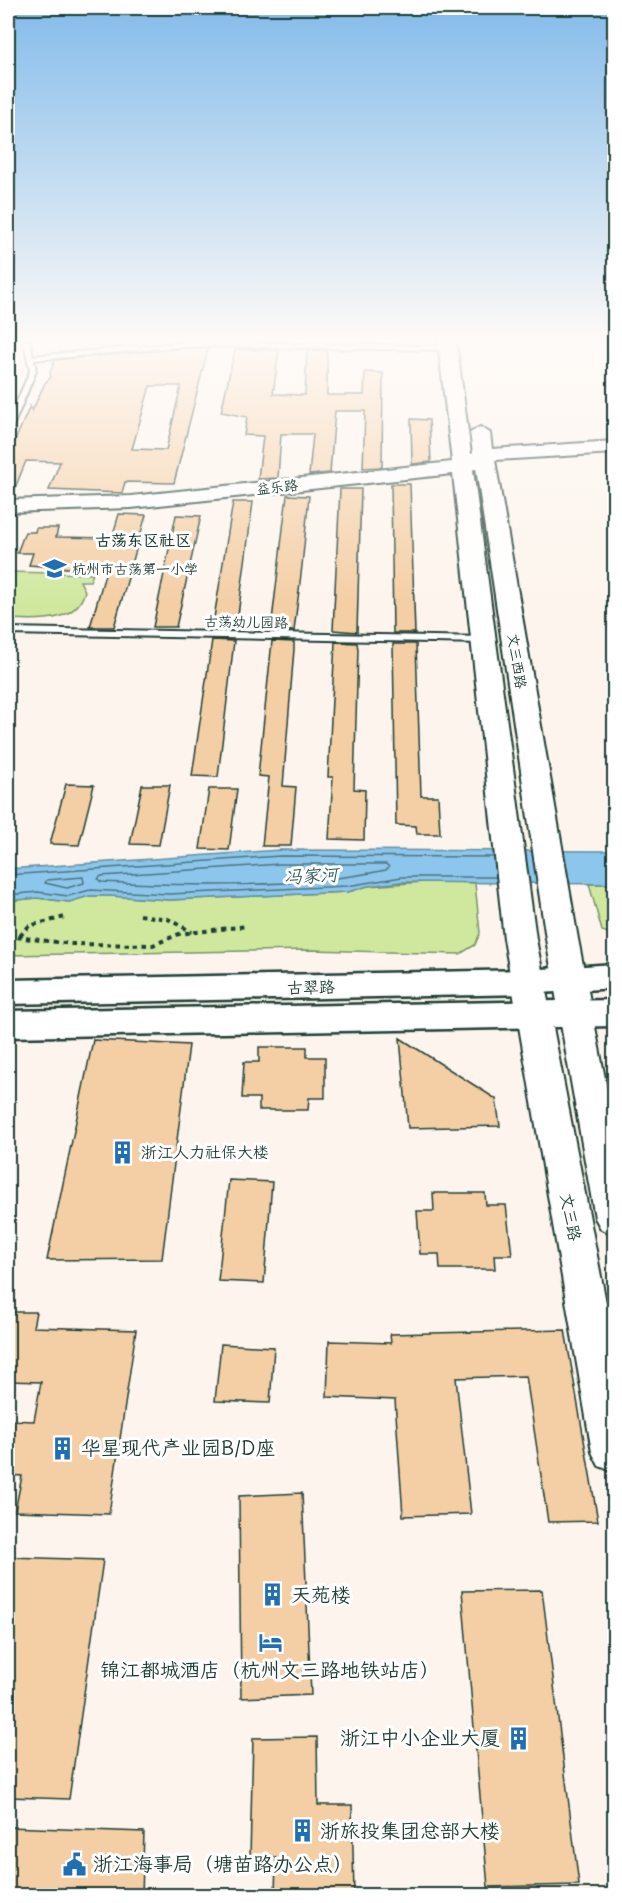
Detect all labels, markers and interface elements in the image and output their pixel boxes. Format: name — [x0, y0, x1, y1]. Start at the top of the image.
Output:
street label: 益乐路 — [255, 476, 299, 498]
district label: 古荡东区社区 — [95, 530, 191, 550]
school or university icon: 杭州市古荡第一小学 — [41, 556, 67, 582]
place label: 杭州市古荡第一小学 — [72, 560, 198, 578]
street label: 古荡幼儿园路 — [204, 612, 288, 632]
street label: 文三西路 — [504, 632, 530, 690]
water label: 冯家河 — [283, 862, 342, 888]
street label: 古翠路 — [287, 977, 335, 997]
building icon: 浙江人力社保大楼 — [110, 1139, 136, 1165]
place label: 浙江人力社保大楼 — [141, 1142, 269, 1162]
street label: 文三路 — [557, 1192, 585, 1242]
building icon: 华星现代产业园B/D座 — [50, 1435, 76, 1461]
place label: 华星现代产业园B/D座 — [81, 1435, 276, 1460]
building icon: 天苑楼 — [260, 1582, 286, 1608]
place label: 天苑楼 — [291, 1582, 351, 1607]
hotel icon: 锦江都城酒店（杭州文三路地铁站店） — [257, 1629, 283, 1655]
place label: 锦江都城酒店（杭州文三路地铁站店） — [100, 1657, 440, 1682]
place label: 浙江中小企业大厦 — [340, 1725, 500, 1750]
building icon: 浙江中小企业大厦 — [505, 1725, 531, 1751]
building icon: 浙旅投集团总部大楼 — [289, 1818, 315, 1844]
place label: 浙旅投集团总部大楼 — [320, 1818, 500, 1843]
public building icon: 浙江海事局（塘苗路办公点） — [62, 1851, 88, 1877]
place label: 浙江海事局（塘苗路办公点） — [93, 1851, 353, 1876]

